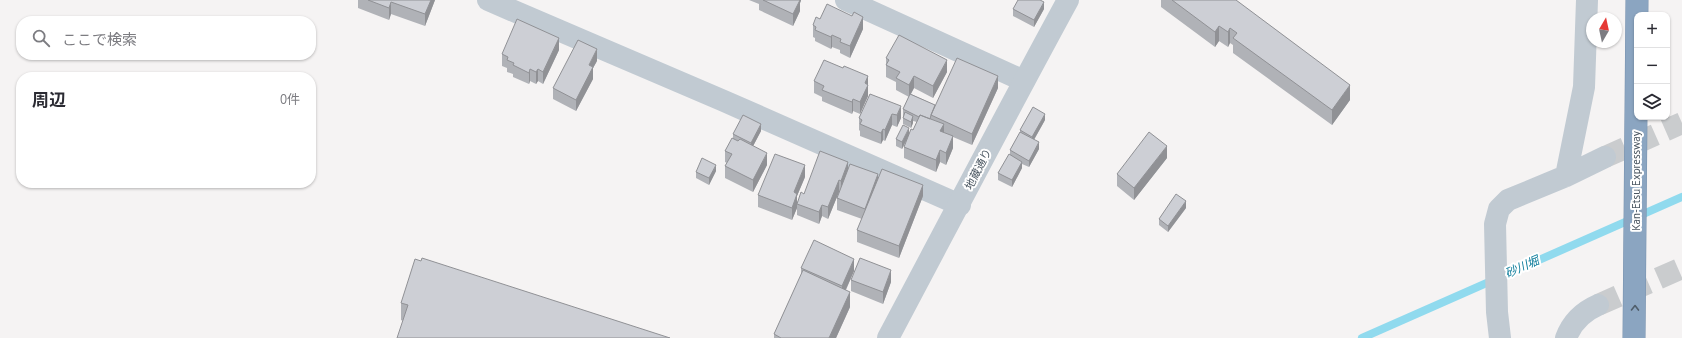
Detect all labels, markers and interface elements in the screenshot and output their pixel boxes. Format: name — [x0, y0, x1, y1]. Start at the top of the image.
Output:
north arrow — [1586, 12, 1622, 48]
map controls — [1634, 12, 1670, 120]
button: + — [1634, 12, 1670, 48]
search box — [16, 16, 316, 60]
icon: search — [30, 27, 52, 49]
text: ここで検索 — [62, 30, 137, 49]
button: − — [1634, 48, 1670, 84]
button: layers — [1634, 84, 1670, 120]
text: 周辺 — [32, 89, 66, 111]
text: 0件 — [280, 91, 300, 108]
street label: Kan-Etsu Expressway — [1629, 130, 1643, 231]
street label: 地蔵通り — [962, 146, 994, 192]
water label: 砂川堀 — [1502, 252, 1543, 281]
one-way arrow — [1631, 305, 1639, 311]

